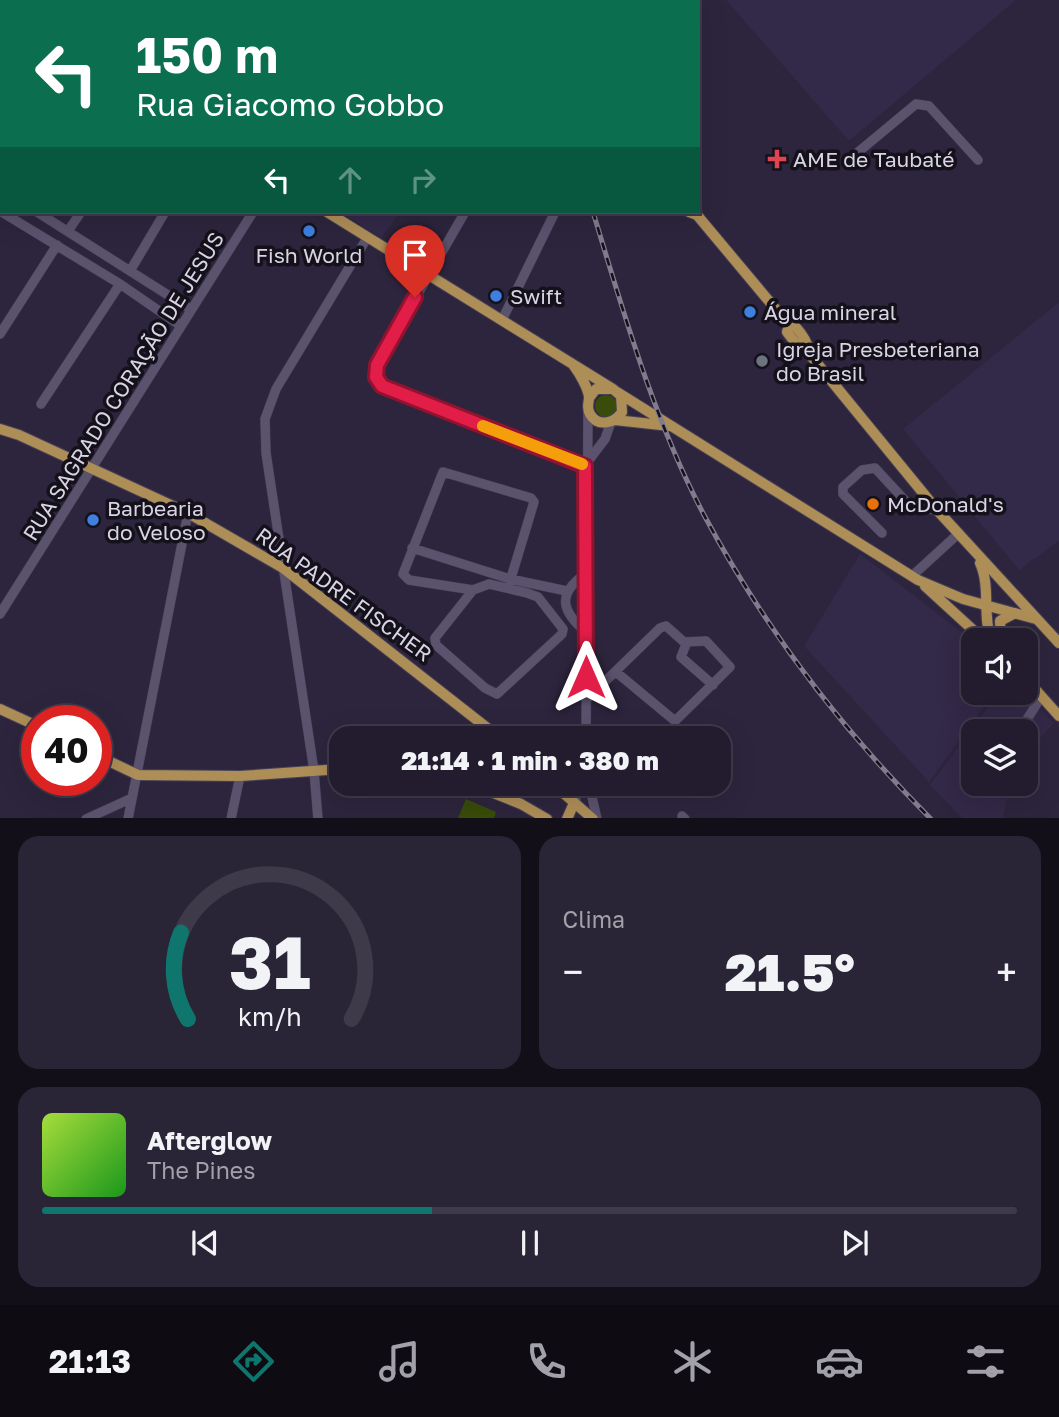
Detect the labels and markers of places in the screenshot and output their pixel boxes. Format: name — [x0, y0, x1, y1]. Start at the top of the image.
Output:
place label: AME de Taubaté — [793, 146, 954, 172]
marker: AME de Taubaté — [767, 149, 787, 169]
marker: Fish World — [301, 223, 317, 239]
pin — [385, 225, 445, 297]
place label: Fish World — [256, 242, 362, 268]
place label: Swift — [510, 283, 562, 309]
marker: Swift — [488, 288, 504, 304]
place label: Água mineral — [764, 299, 896, 325]
marker: Água mineral — [742, 304, 758, 320]
place label: Igreja Presbeteriana do Brasil — [776, 336, 980, 386]
marker: Igreja Presbeteriana do Brasil — [754, 353, 770, 369]
place label: McDonald's — [887, 491, 1004, 517]
place label: Barbearia do Veloso — [107, 495, 206, 545]
marker: McDonald's — [865, 496, 881, 512]
marker: Barbearia do Veloso — [85, 512, 101, 528]

